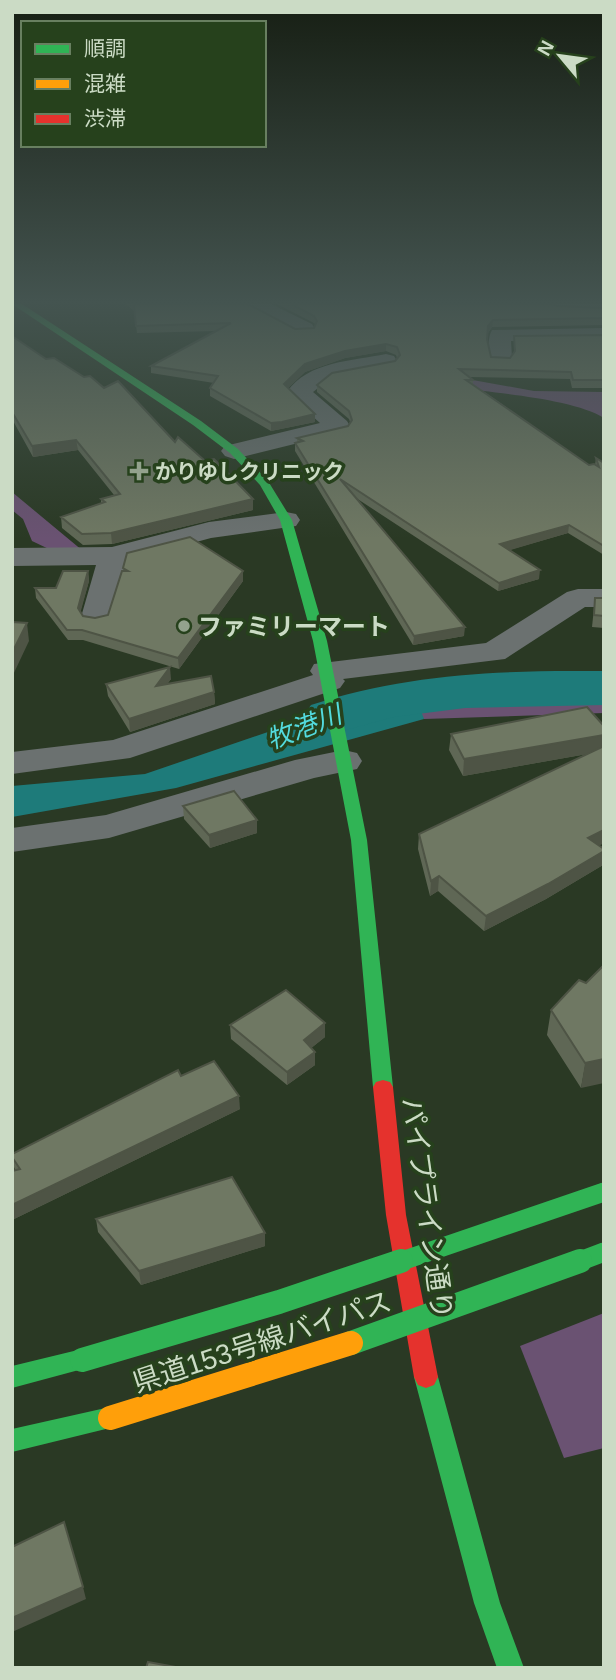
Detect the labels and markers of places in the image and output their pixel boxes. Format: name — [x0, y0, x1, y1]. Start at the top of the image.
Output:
place label: かりゆしクリニック — [155, 460, 344, 483]
marker: かりゆしクリニック — [129, 461, 149, 481]
place label: ファミリーマート — [198, 613, 390, 640]
marker: ファミリーマート — [176, 618, 192, 634]

